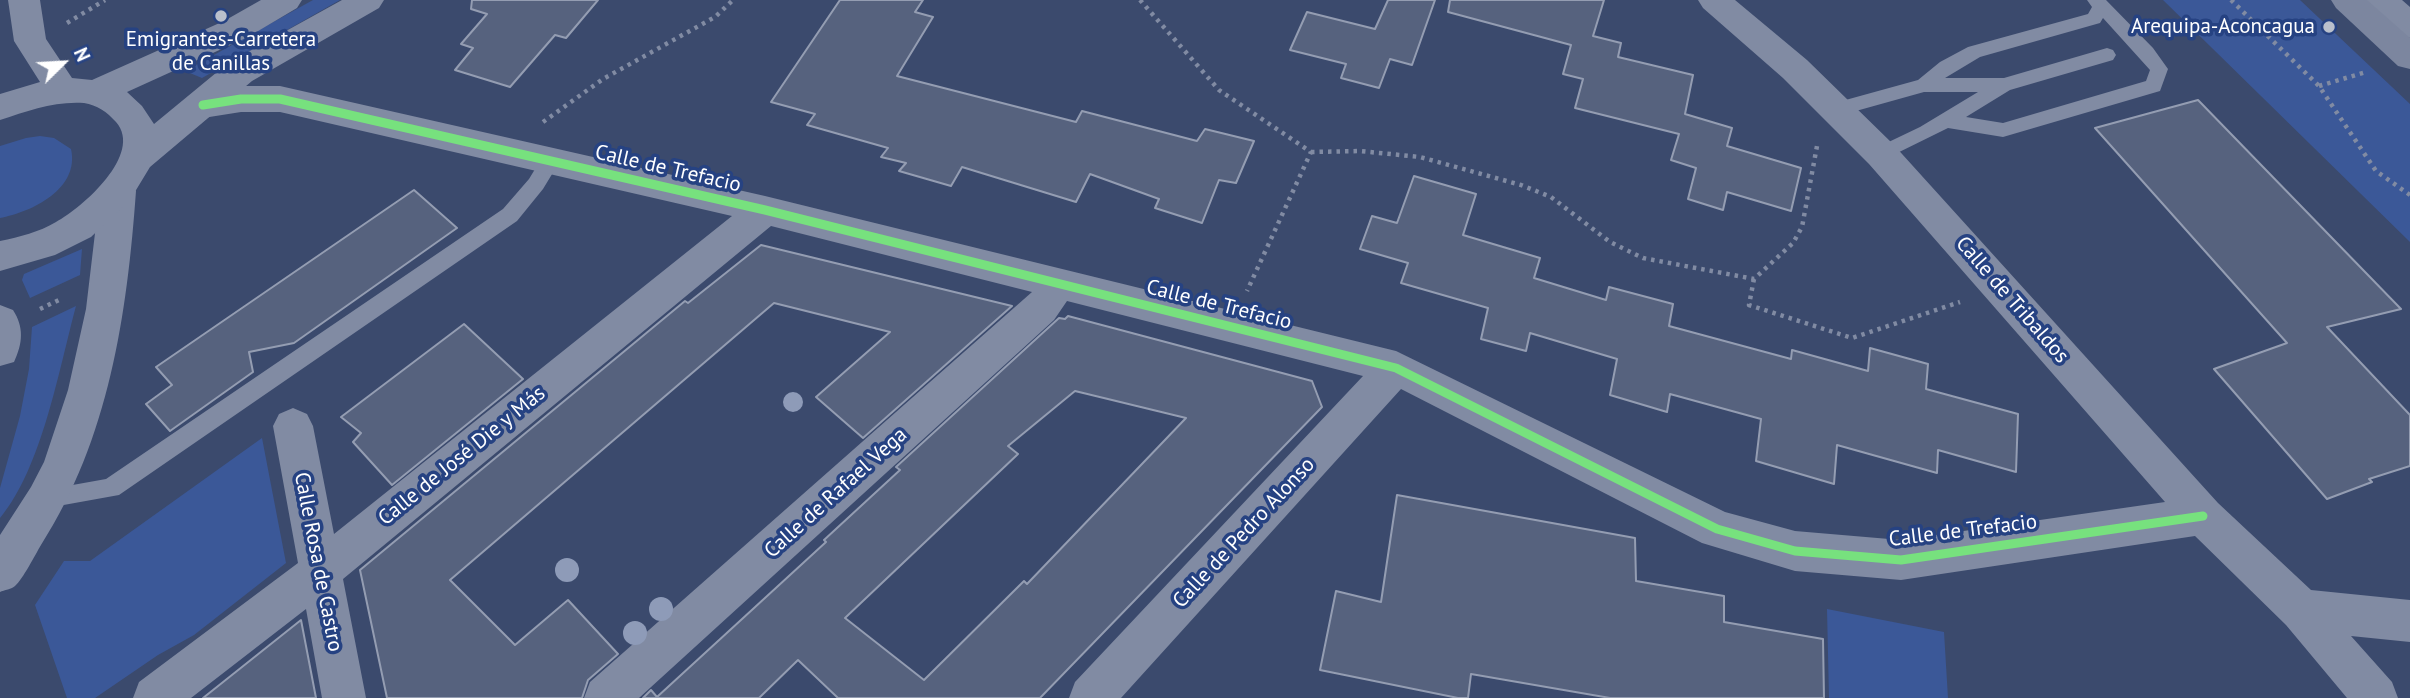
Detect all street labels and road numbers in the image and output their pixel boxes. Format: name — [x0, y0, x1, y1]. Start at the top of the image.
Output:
street label: Calle de Trefacio — [593, 140, 743, 198]
street label: Calle de Tribaldos — [1950, 231, 2074, 369]
street label: Calle de Trefacio — [1144, 275, 1294, 335]
street label: Calle de José Die y Más — [373, 381, 551, 531]
street label: Calle de Rafael Vega — [759, 422, 913, 564]
street label: Calle de Pedro Alonso — [1168, 453, 1320, 613]
street label: Calle Rosa de Castro — [288, 470, 348, 654]
street label: Calle de Trefacio — [1888, 509, 2038, 553]

